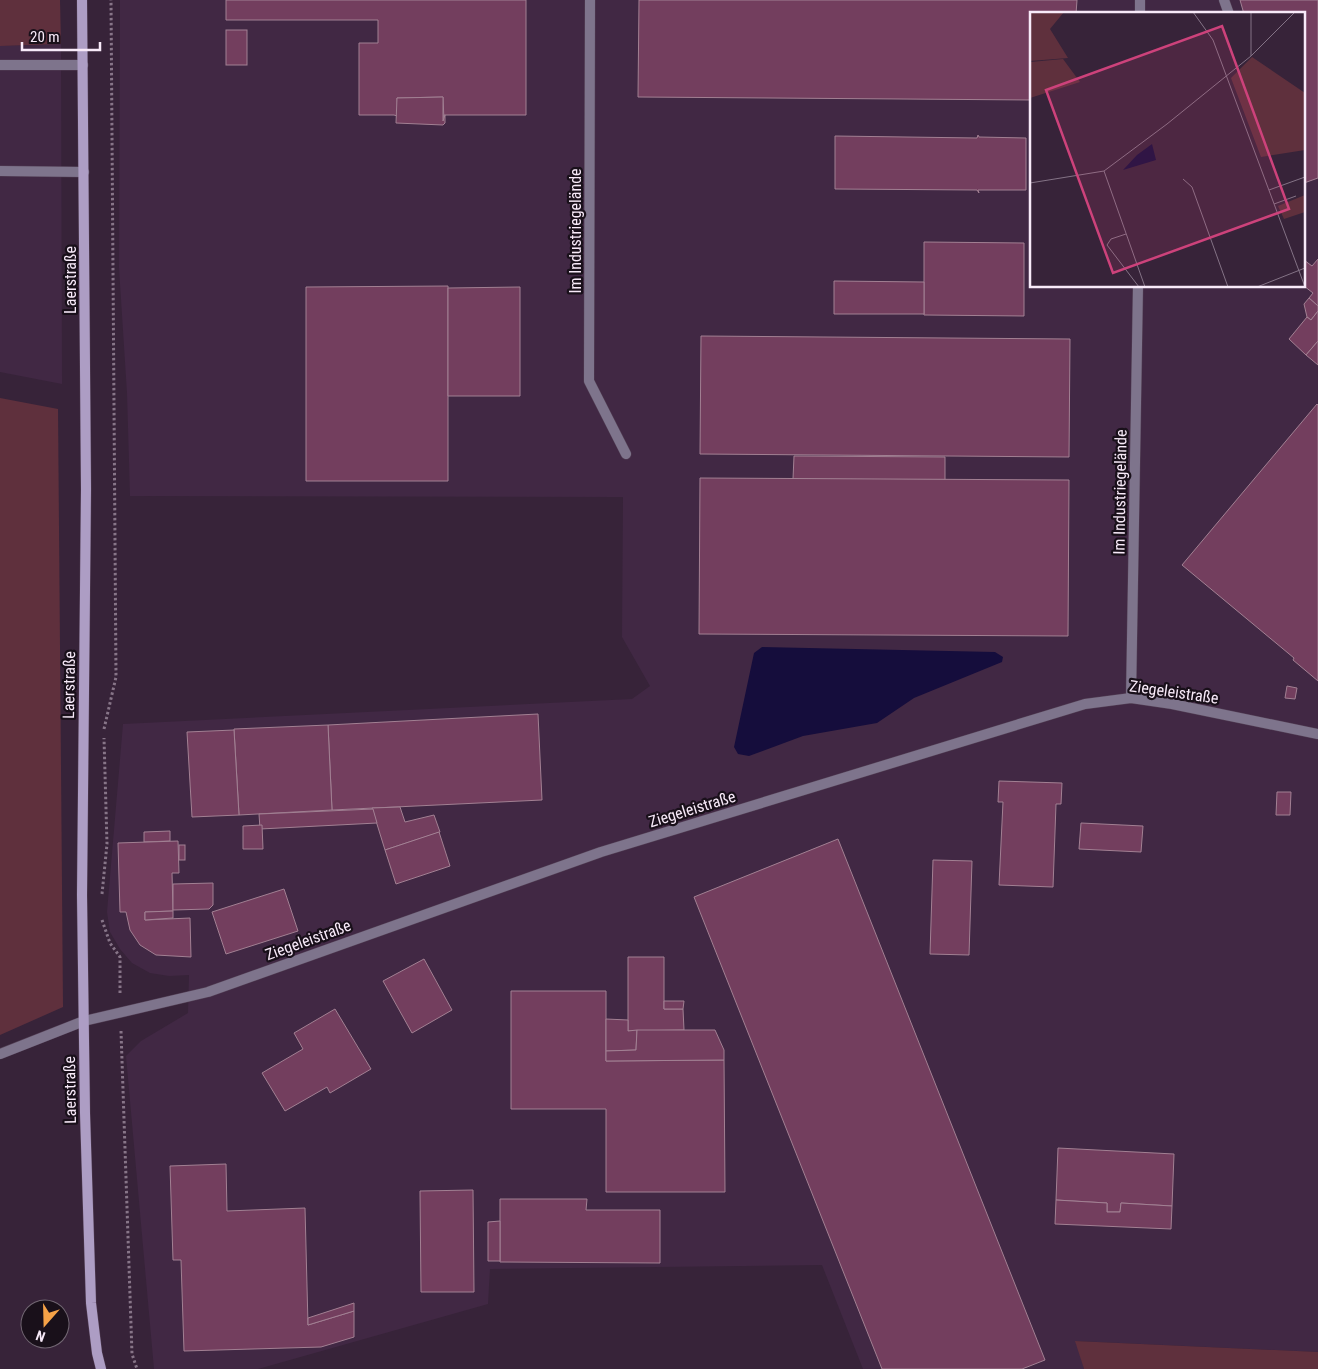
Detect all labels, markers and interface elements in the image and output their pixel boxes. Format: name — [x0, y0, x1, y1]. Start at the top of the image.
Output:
inset map — [1030, 12, 1306, 288]
scale bar — [22, 20, 100, 52]
text: 20 m — [30, 28, 60, 46]
street label: Im Industriegelände — [566, 168, 585, 294]
street label: Laerstraße — [61, 246, 80, 314]
street label: Im Industriegelände — [1109, 429, 1131, 555]
street label: Laerstraße — [59, 651, 79, 719]
street label: Ziegeleistraße — [1128, 676, 1220, 708]
street label: Ziegeleistraße — [646, 787, 738, 831]
street label: Ziegeleistraße — [263, 916, 353, 964]
street label: Laerstraße — [60, 1056, 80, 1124]
north arrow — [20, 1299, 70, 1349]
text: N — [34, 1327, 47, 1345]

